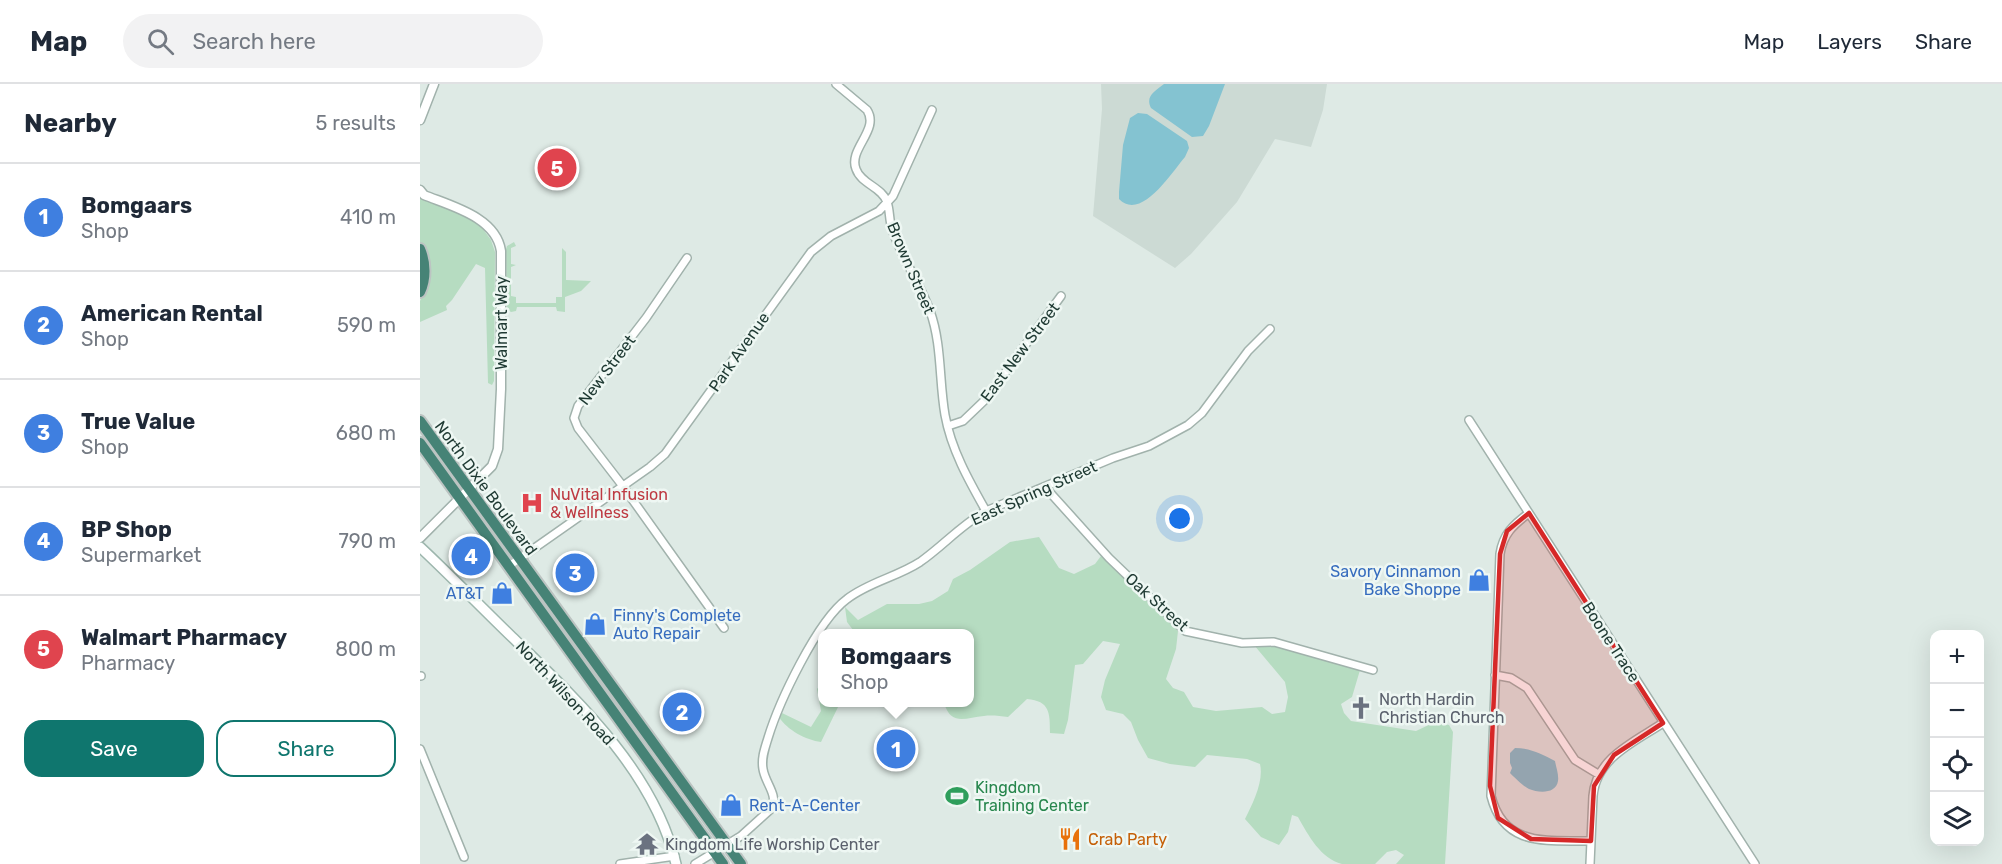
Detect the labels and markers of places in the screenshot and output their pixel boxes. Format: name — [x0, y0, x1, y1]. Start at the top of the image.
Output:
pin: 5 — [538, 146, 576, 190]
place label: NuVital Infusion & Wellness — [550, 485, 668, 522]
hospital icon: NuVital Infusion & Wellness — [519, 490, 545, 516]
pin: 4 — [452, 534, 490, 578]
pin: 3 — [556, 550, 594, 596]
place label: Savory Cinnamon Bake Shoppe — [1330, 562, 1461, 599]
shop icon: Savory Cinnamon Bake Shoppe — [1466, 567, 1492, 593]
shop icon: AT&T — [489, 580, 515, 606]
place label: AT&T — [446, 584, 484, 603]
place label: Finny's Complete Auto Repair — [613, 606, 741, 643]
shop icon: Finny's Complete Auto Repair — [582, 611, 608, 637]
pin: 2 — [662, 690, 702, 734]
place label: North Hardin Christian Church — [1379, 690, 1505, 727]
church icon: North Hardin Christian Church — [1348, 695, 1374, 721]
pin: 1 — [876, 726, 916, 772]
place label: Kingdom Training Center — [975, 778, 1089, 815]
sports icon: Kingdom Training Center — [944, 783, 970, 809]
shop icon: Rent-A-Center — [718, 792, 744, 818]
place label: Rent-A-Center — [749, 796, 860, 815]
restaurant icon: Crab Party — [1057, 826, 1083, 852]
place label: Crab Party — [1088, 830, 1167, 849]
temple icon: Kingdom Life Worship Center — [634, 831, 660, 857]
place label: Kingdom Life Worship Center — [665, 835, 880, 854]

